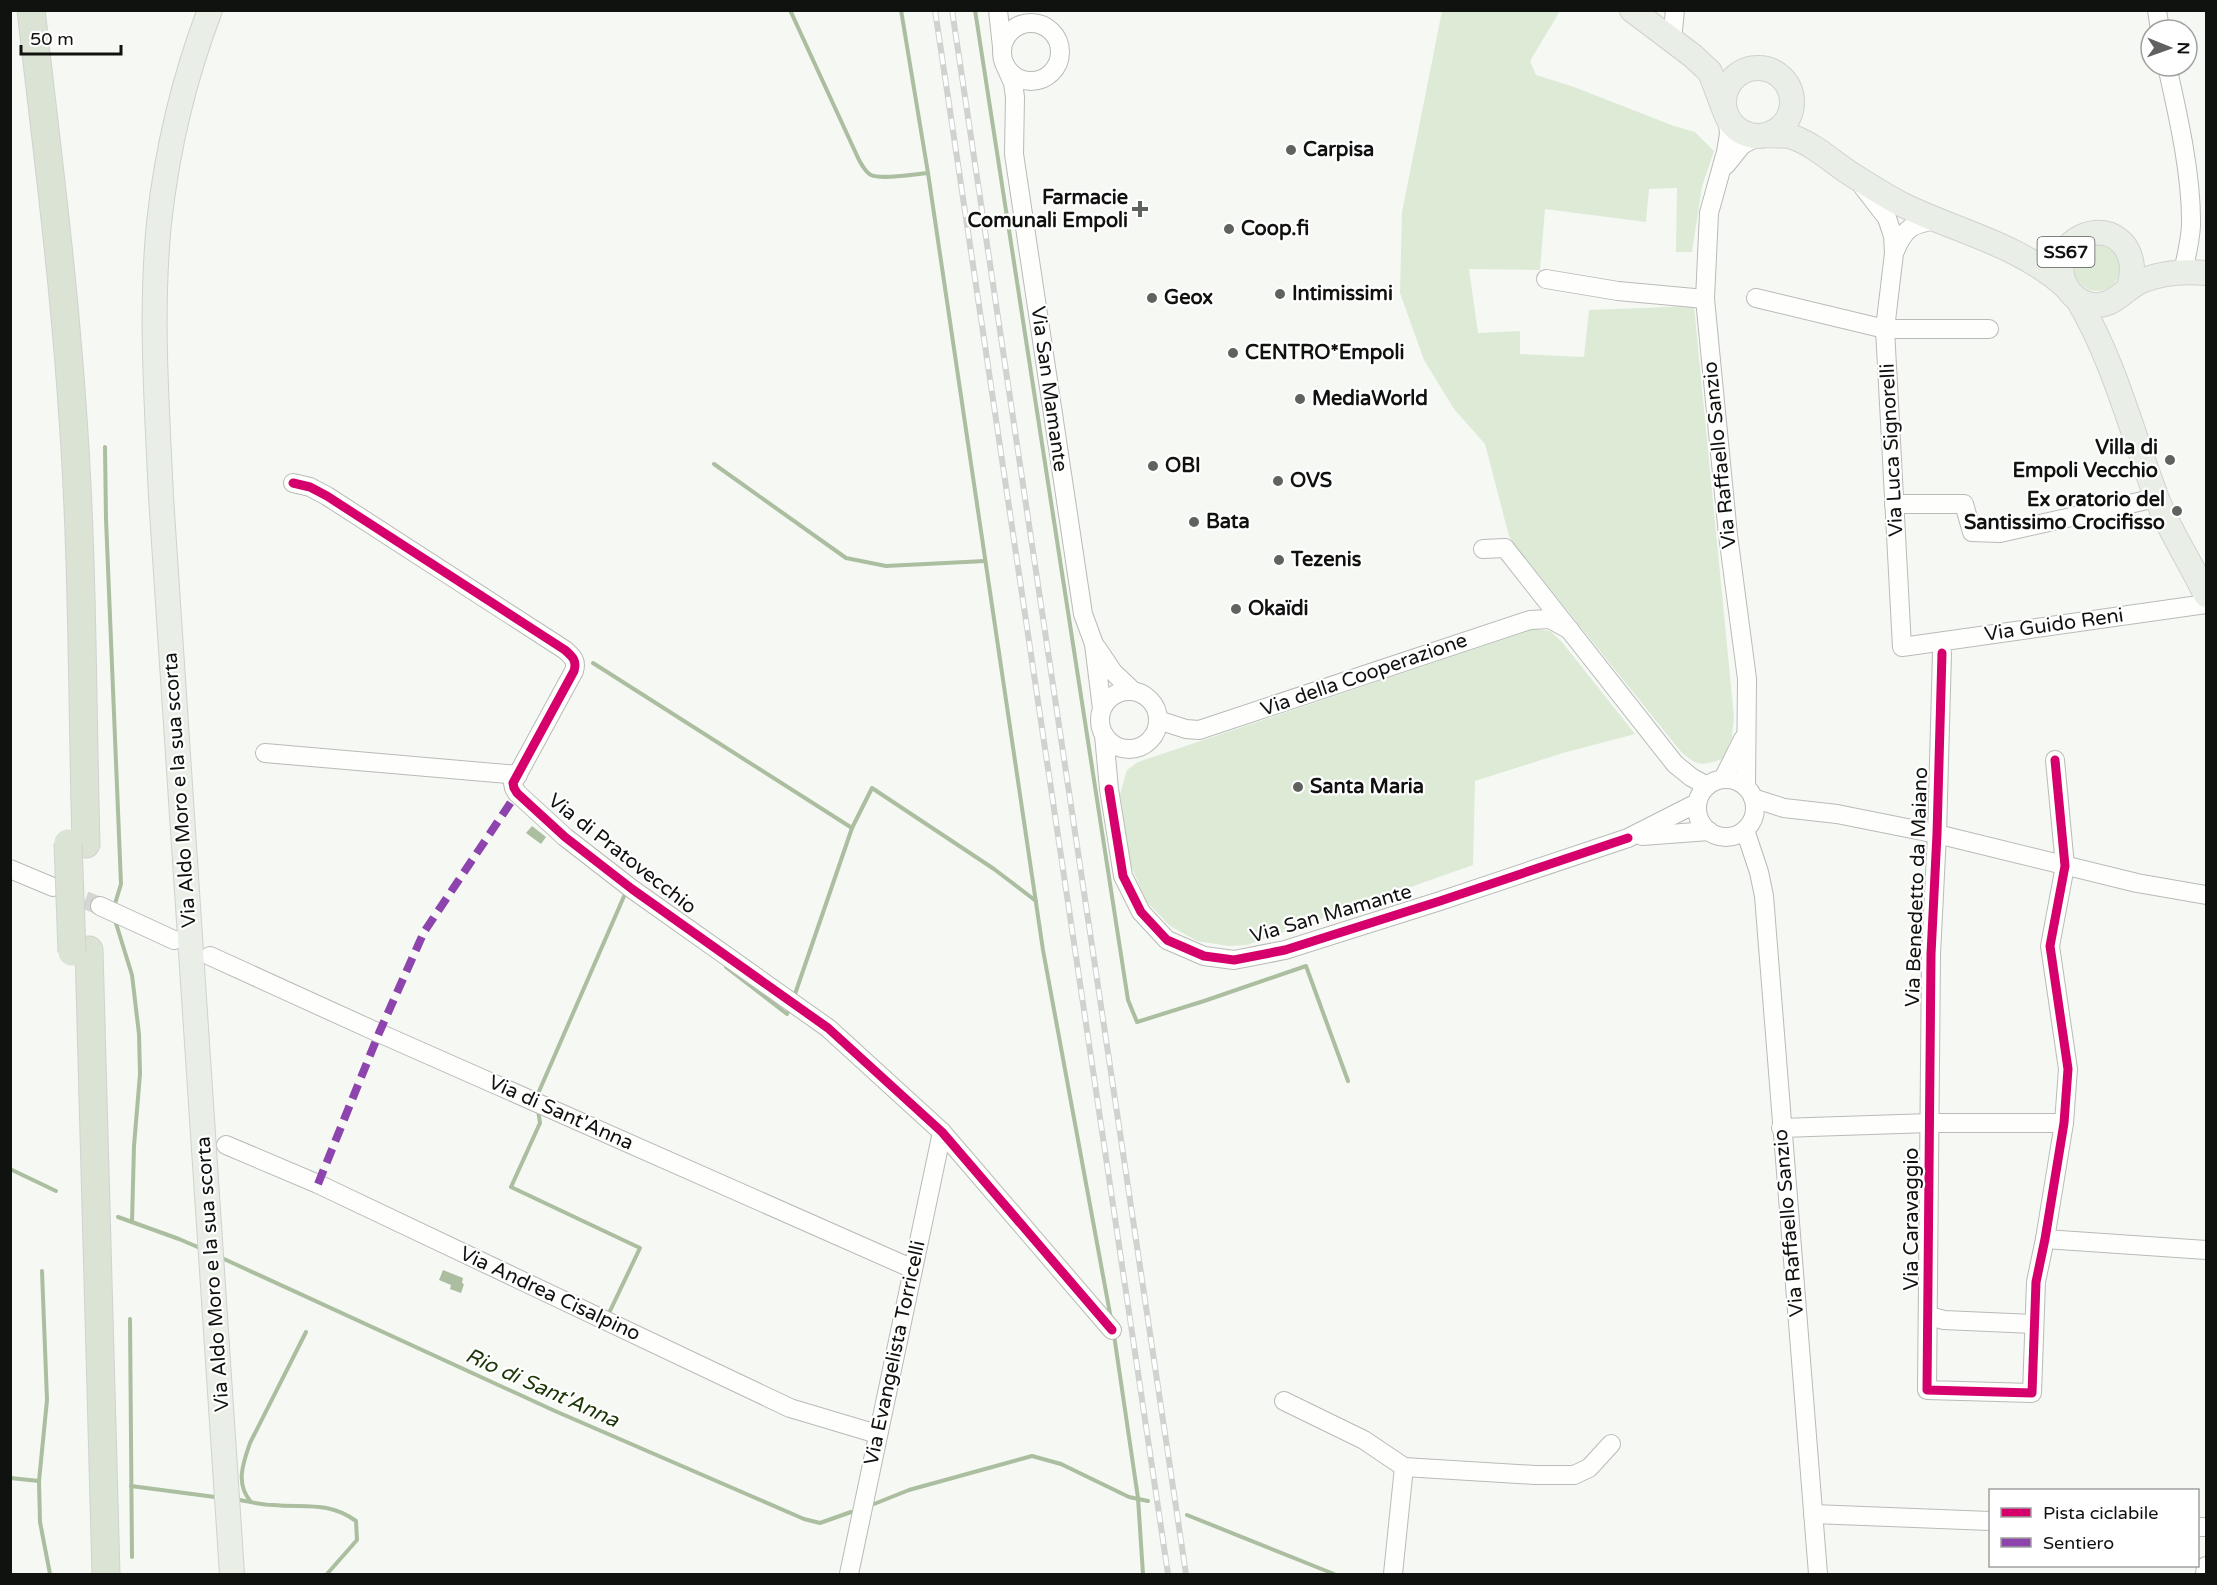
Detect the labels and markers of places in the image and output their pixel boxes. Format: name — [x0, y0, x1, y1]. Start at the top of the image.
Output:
place label: Carpisa — [1303, 138, 1374, 162]
marker: Carpisa — [1284, 143, 1298, 157]
place label: Farmacie Comunali Empoli — [968, 186, 1128, 233]
marker: Farmacie Comunali Empoli — [1133, 202, 1147, 216]
place label: Coop.fi — [1241, 217, 1309, 241]
marker: Coop.fi — [1222, 222, 1236, 236]
place label: Intimissimi — [1292, 282, 1393, 306]
place label: Geox — [1164, 286, 1213, 310]
marker: Intimissimi — [1273, 287, 1287, 301]
marker: Geox — [1145, 291, 1159, 305]
place label: CENTRO*Empoli — [1245, 341, 1404, 365]
marker: CENTRO*Empoli — [1226, 346, 1240, 360]
place label: MediaWorld — [1312, 387, 1428, 411]
marker: MediaWorld — [1293, 392, 1307, 406]
place label: Villa di Empoli Vecchio — [2012, 436, 2158, 483]
marker: Villa di Empoli Vecchio — [2163, 453, 2177, 467]
place label: OBI — [1165, 454, 1201, 478]
marker: OBI — [1146, 459, 1160, 473]
place label: OVS — [1290, 469, 1332, 493]
marker: OVS — [1271, 474, 1285, 488]
place label: Ex oratorio del Santissimo Crocifisso — [1964, 488, 2165, 535]
marker: Ex oratorio del Santissimo Crocifisso — [2170, 504, 2184, 518]
place label: Bata — [1206, 510, 1250, 534]
marker: Bata — [1187, 515, 1201, 529]
place label: Tezenis — [1290, 548, 1362, 572]
marker: Tezenis — [1272, 553, 1286, 567]
place label: Okaïdi — [1248, 597, 1309, 621]
marker: Okaïdi — [1229, 602, 1243, 616]
place label: Santa Maria — [1310, 775, 1424, 799]
marker: Santa Maria — [1291, 780, 1305, 794]

